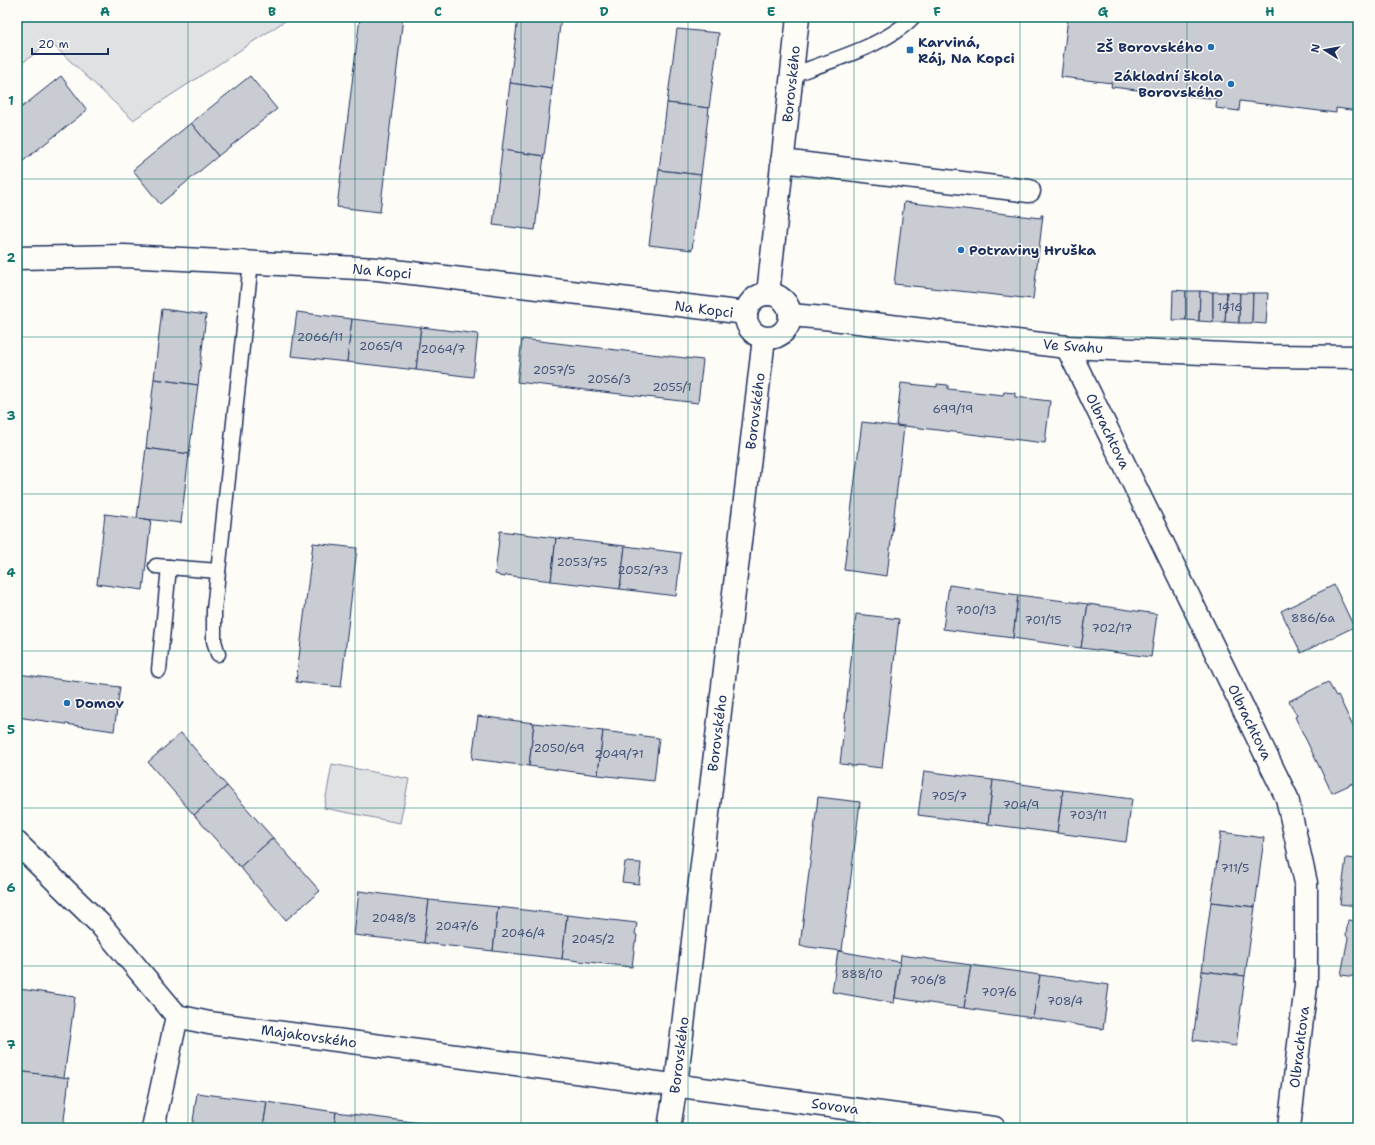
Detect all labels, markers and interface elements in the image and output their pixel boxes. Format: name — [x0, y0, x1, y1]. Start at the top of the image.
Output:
text: A — [100, 3, 110, 20]
text: B — [268, 3, 276, 20]
text: C — [434, 3, 442, 20]
text: D — [599, 3, 609, 20]
text: E — [767, 3, 776, 20]
text: F — [933, 3, 941, 20]
text: G — [1098, 3, 1109, 20]
text: H — [1265, 3, 1275, 20]
scale bar — [32, 30, 108, 56]
north arrow — [1305, 30, 1345, 70]
place label: Karviná, Ráj, Na Kopci — [918, 33, 1015, 67]
text: 20 m — [38, 36, 69, 52]
place label: ZŠ Borovského — [1096, 38, 1203, 56]
marker: ZŠ Borovského — [1206, 42, 1216, 52]
text: N — [1307, 42, 1324, 54]
street label: Borovského — [778, 45, 804, 123]
marker: Karviná, Ráj, Na Kopci — [905, 45, 915, 55]
place label: Základní škola Borovského — [1114, 67, 1223, 101]
marker: Základní škola Borovského — [1226, 79, 1236, 89]
text: 1 — [8, 92, 14, 109]
place label: Potraviny Hruška — [969, 241, 1097, 259]
marker: Potraviny Hruška — [956, 245, 966, 255]
text: 2 — [6, 249, 16, 266]
street label: Na Kopci — [352, 259, 412, 283]
street label: Na Kopci — [673, 296, 735, 322]
house number: 1416 — [1217, 299, 1243, 315]
house number: 2066/11 — [297, 329, 343, 345]
street label: Ve Svahu — [1042, 335, 1104, 357]
house number: 2065/9 — [359, 338, 403, 354]
house number: 2064/7 — [420, 341, 466, 357]
house number: 2057/5 — [533, 362, 575, 378]
house number: 2056/3 — [587, 371, 631, 387]
street label: Borovského — [741, 372, 769, 450]
house number: 2055/1 — [652, 379, 692, 395]
street label: Olbrachtova — [1082, 390, 1134, 472]
house number: 699/19 — [933, 401, 973, 417]
text: 3 — [6, 407, 16, 424]
house number: 2053/75 — [557, 554, 607, 570]
house number: 2052/73 — [617, 562, 669, 578]
text: 4 — [6, 564, 16, 581]
house number: 700/13 — [955, 602, 997, 618]
house number: 886/6a — [1291, 610, 1335, 626]
house number: 701/15 — [1024, 612, 1062, 628]
house number: 702/17 — [1092, 620, 1132, 636]
street label: Olbrachtova — [1224, 681, 1276, 763]
place label: Domov — [75, 694, 125, 712]
street label: Borovského — [703, 694, 731, 772]
marker: Domov — [62, 698, 72, 708]
text: 5 — [7, 721, 15, 738]
house number: 2050/69 — [533, 740, 585, 756]
house number: 2049/71 — [594, 746, 644, 762]
house number: 705/7 — [931, 788, 967, 804]
house number: 704/9 — [1003, 797, 1039, 813]
house number: 703/11 — [1069, 807, 1107, 823]
house number: 711/5 — [1221, 860, 1249, 876]
text: 6 — [6, 879, 16, 896]
house number: 2048/8 — [372, 910, 416, 926]
house number: 2047/6 — [435, 918, 479, 934]
house number: 2046/4 — [501, 925, 545, 941]
house number: 2045/2 — [571, 931, 615, 947]
house number: 888/10 — [841, 966, 883, 982]
house number: 706/8 — [909, 972, 947, 988]
house number: 707/6 — [981, 984, 1017, 1000]
house number: 708/4 — [1047, 993, 1083, 1009]
street label: Olbrachtova — [1285, 1005, 1313, 1089]
street label: Borovského — [665, 1016, 693, 1094]
street label: Majakovského — [260, 1020, 358, 1052]
text: 7 — [6, 1036, 16, 1053]
street label: Sovova — [810, 1094, 860, 1118]

